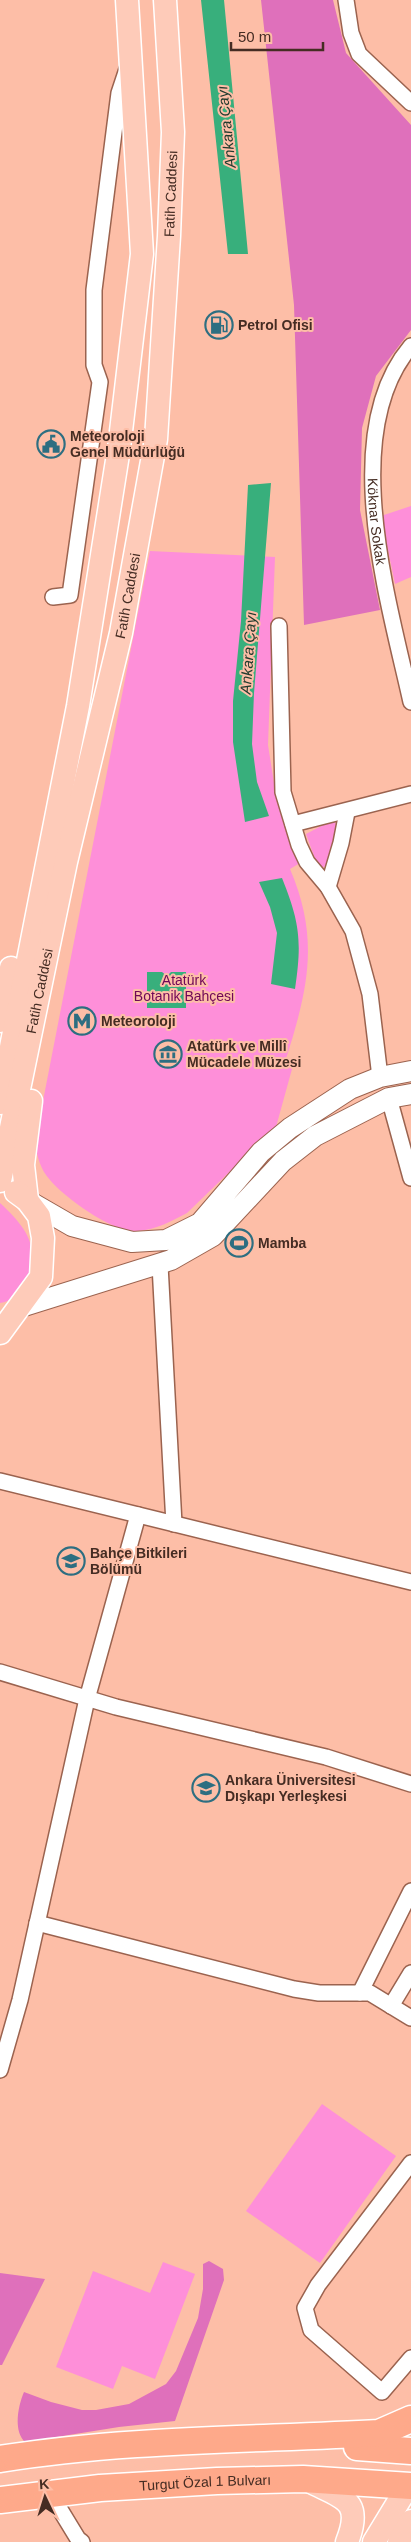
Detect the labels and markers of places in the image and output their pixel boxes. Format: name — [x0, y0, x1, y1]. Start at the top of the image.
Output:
fuel station icon: Petrol Ofisi — [204, 310, 234, 340]
place label: Petrol Ofisi — [238, 317, 313, 333]
place label: Meteoroloji Genel Müdürlüğü — [70, 428, 185, 460]
public building icon: Meteoroloji Genel Müdürlüğü — [36, 429, 66, 459]
metro station icon: Meteoroloji — [67, 1006, 97, 1036]
place label: Meteoroloji — [101, 1013, 176, 1029]
place label: Atatürk ve Millî Mücadele Müzesi — [187, 1038, 301, 1070]
museum icon: Atatürk ve Millî Mücadele Müzesi — [153, 1039, 183, 1069]
sports icon: Mamba — [224, 1228, 254, 1258]
place label: Mamba — [258, 1235, 306, 1251]
place label: Bahçe Bitkileri Bölümü — [90, 1545, 187, 1577]
school or university icon: Bahçe Bitkileri Bölümü — [56, 1546, 86, 1576]
place label: Ankara Üniversitesi Dışkapı Yerleşkesi — [225, 1772, 356, 1804]
school or university icon: Ankara Üniversitesi Dışkapı Yerleşkesi — [191, 1773, 221, 1803]

